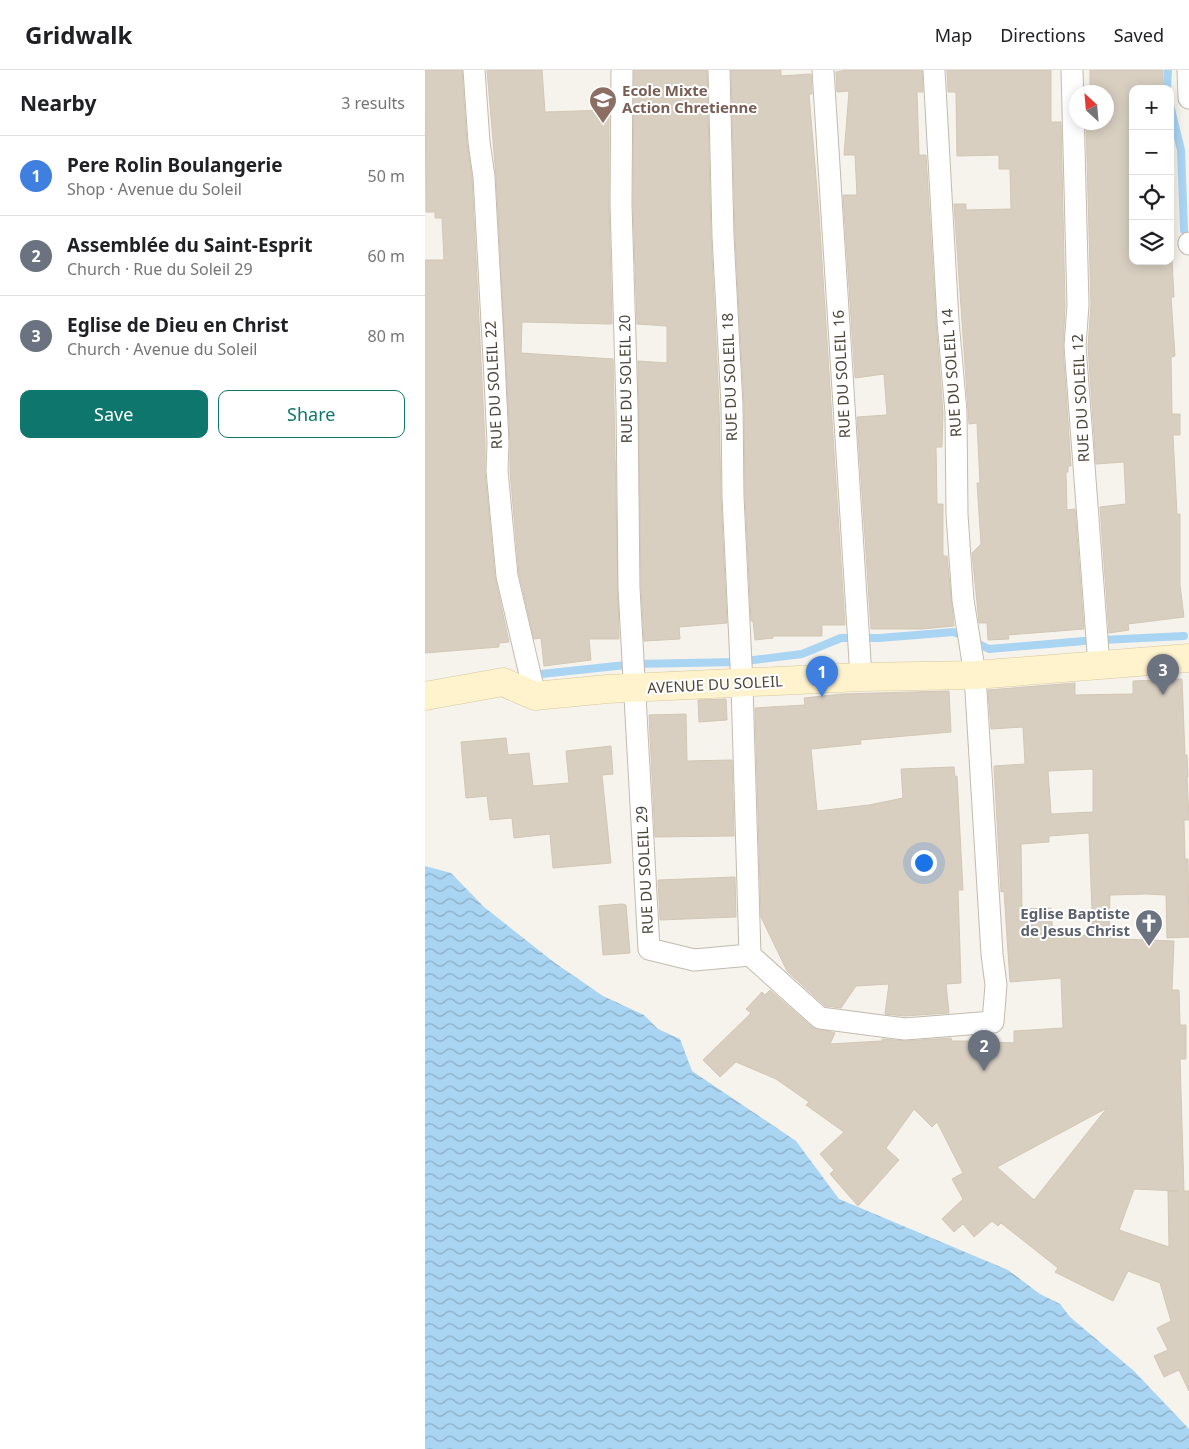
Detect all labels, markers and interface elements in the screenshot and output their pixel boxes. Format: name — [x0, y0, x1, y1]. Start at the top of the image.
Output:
text: Gridwalk — [25, 18, 132, 51]
text: Map — [935, 23, 972, 47]
text: Directions — [1000, 23, 1086, 47]
text: Saved — [1114, 23, 1164, 47]
place label: Ecole Mixte Action Chretienne — [622, 80, 757, 117]
school or university icon: Ecole Mixte Action Chretienne — [588, 85, 618, 124]
north arrow — [1069, 85, 1114, 130]
map controls — [1129, 85, 1174, 265]
button: + — [1129, 85, 1174, 130]
text: Nearby — [20, 89, 96, 117]
text: 3 results — [341, 92, 405, 114]
button: − — [1129, 130, 1174, 175]
text: Pere Rolin Boulangerie — [67, 152, 283, 178]
text: 1 — [31, 165, 41, 187]
text: 50 m — [368, 165, 405, 187]
button: locate — [1129, 175, 1174, 220]
text: Shop · Avenue du Soleil — [67, 178, 242, 200]
button: layers — [1129, 220, 1174, 265]
text: Assemblée du Saint-Esprit — [67, 232, 313, 258]
text: 2 — [31, 245, 41, 267]
text: 60 m — [368, 245, 405, 267]
text: Church · Rue du Soleil 29 — [67, 258, 253, 280]
street label: RUE DU SOLEIL 14 — [937, 308, 965, 438]
street label: RUE DU SOLEIL 16 — [828, 309, 854, 439]
text: Eglise de Dieu en Christ — [67, 312, 288, 338]
street label: RUE DU SOLEIL 18 — [717, 312, 741, 442]
street label: RUE DU SOLEIL 20 — [614, 315, 636, 443]
street label: RUE DU SOLEIL 22 — [480, 320, 506, 450]
text: 3 — [31, 325, 41, 347]
text: 80 m — [368, 325, 405, 347]
street label: RUE DU SOLEIL 12 — [1067, 333, 1093, 463]
text: Church · Avenue du Soleil — [67, 338, 257, 360]
button: Save — [20, 390, 208, 438]
button: Share — [218, 390, 405, 438]
pin: 3 — [1147, 654, 1179, 695]
pin: 1 — [806, 656, 838, 697]
street label: AVENUE DU SOLEIL — [647, 670, 783, 698]
street label: RUE DU SOLEIL 29 — [631, 805, 657, 935]
your location — [911, 850, 937, 876]
place label: Eglise Baptiste de Jesus Christ — [1020, 903, 1130, 940]
church icon: Eglise Baptiste de Jesus Christ — [1134, 908, 1164, 947]
pin: 2 — [968, 1030, 1000, 1071]

